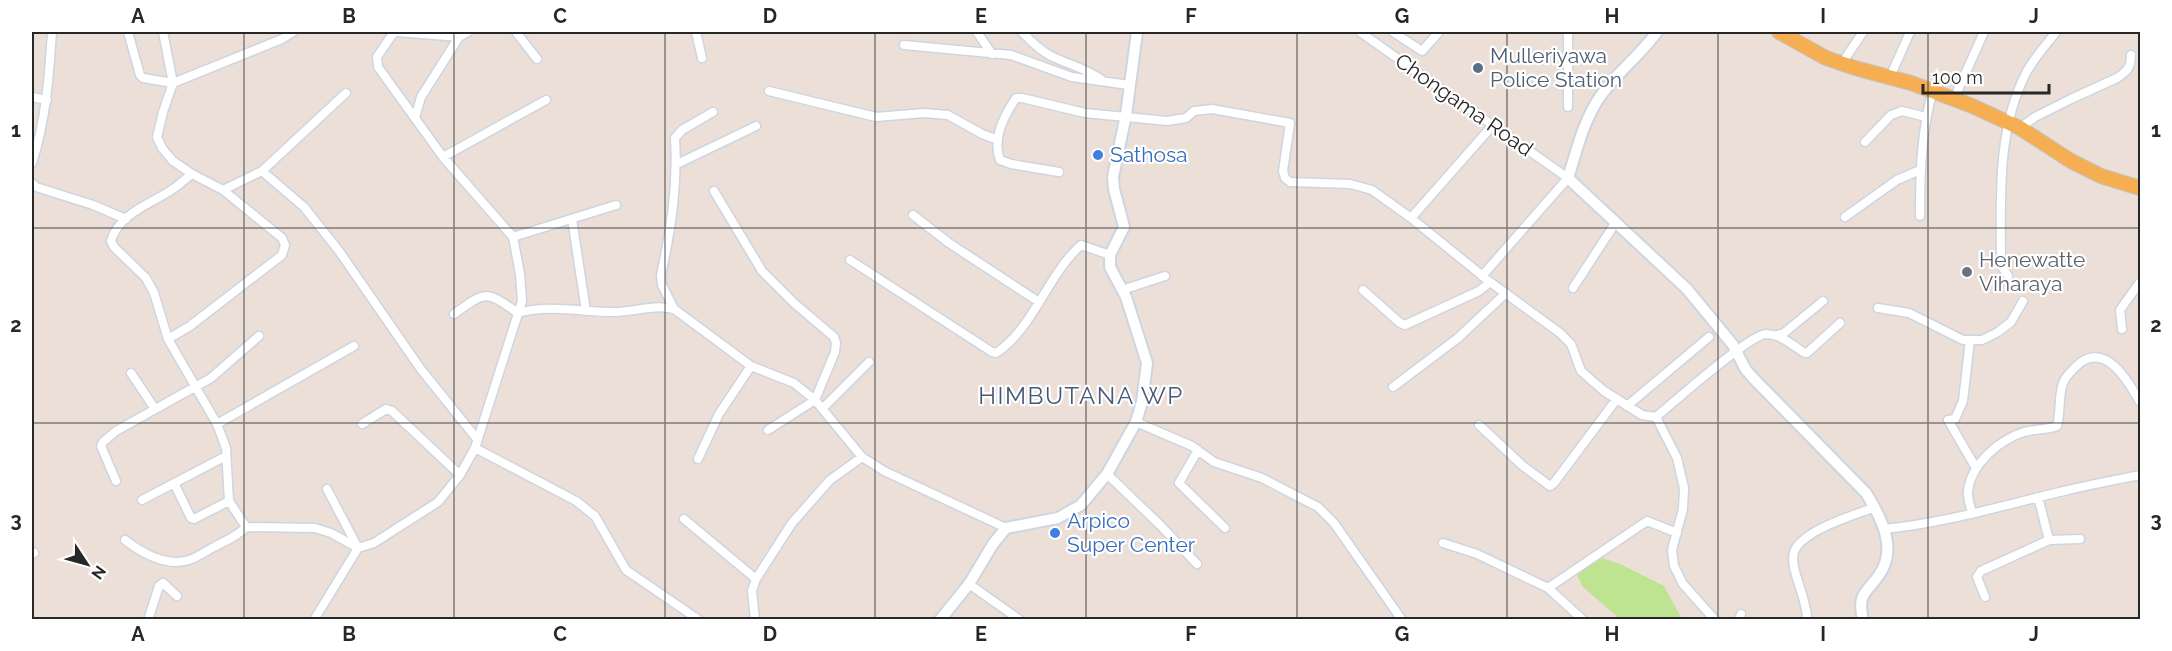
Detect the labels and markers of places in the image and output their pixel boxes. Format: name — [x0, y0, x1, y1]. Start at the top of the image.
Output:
place label: Mulleriyawa Police Station — [1490, 43, 1622, 92]
marker: Mulleriyawa Police Station — [1471, 61, 1485, 75]
place label: Sathosa — [1110, 142, 1187, 167]
marker: Sathosa — [1091, 148, 1105, 162]
place label: Henewatte Viharaya — [1979, 247, 2085, 296]
marker: Henewatte Viharaya — [1960, 265, 1974, 279]
place label: Arpico Super Center — [1067, 508, 1196, 557]
marker: Arpico Super Center — [1048, 526, 1062, 540]

